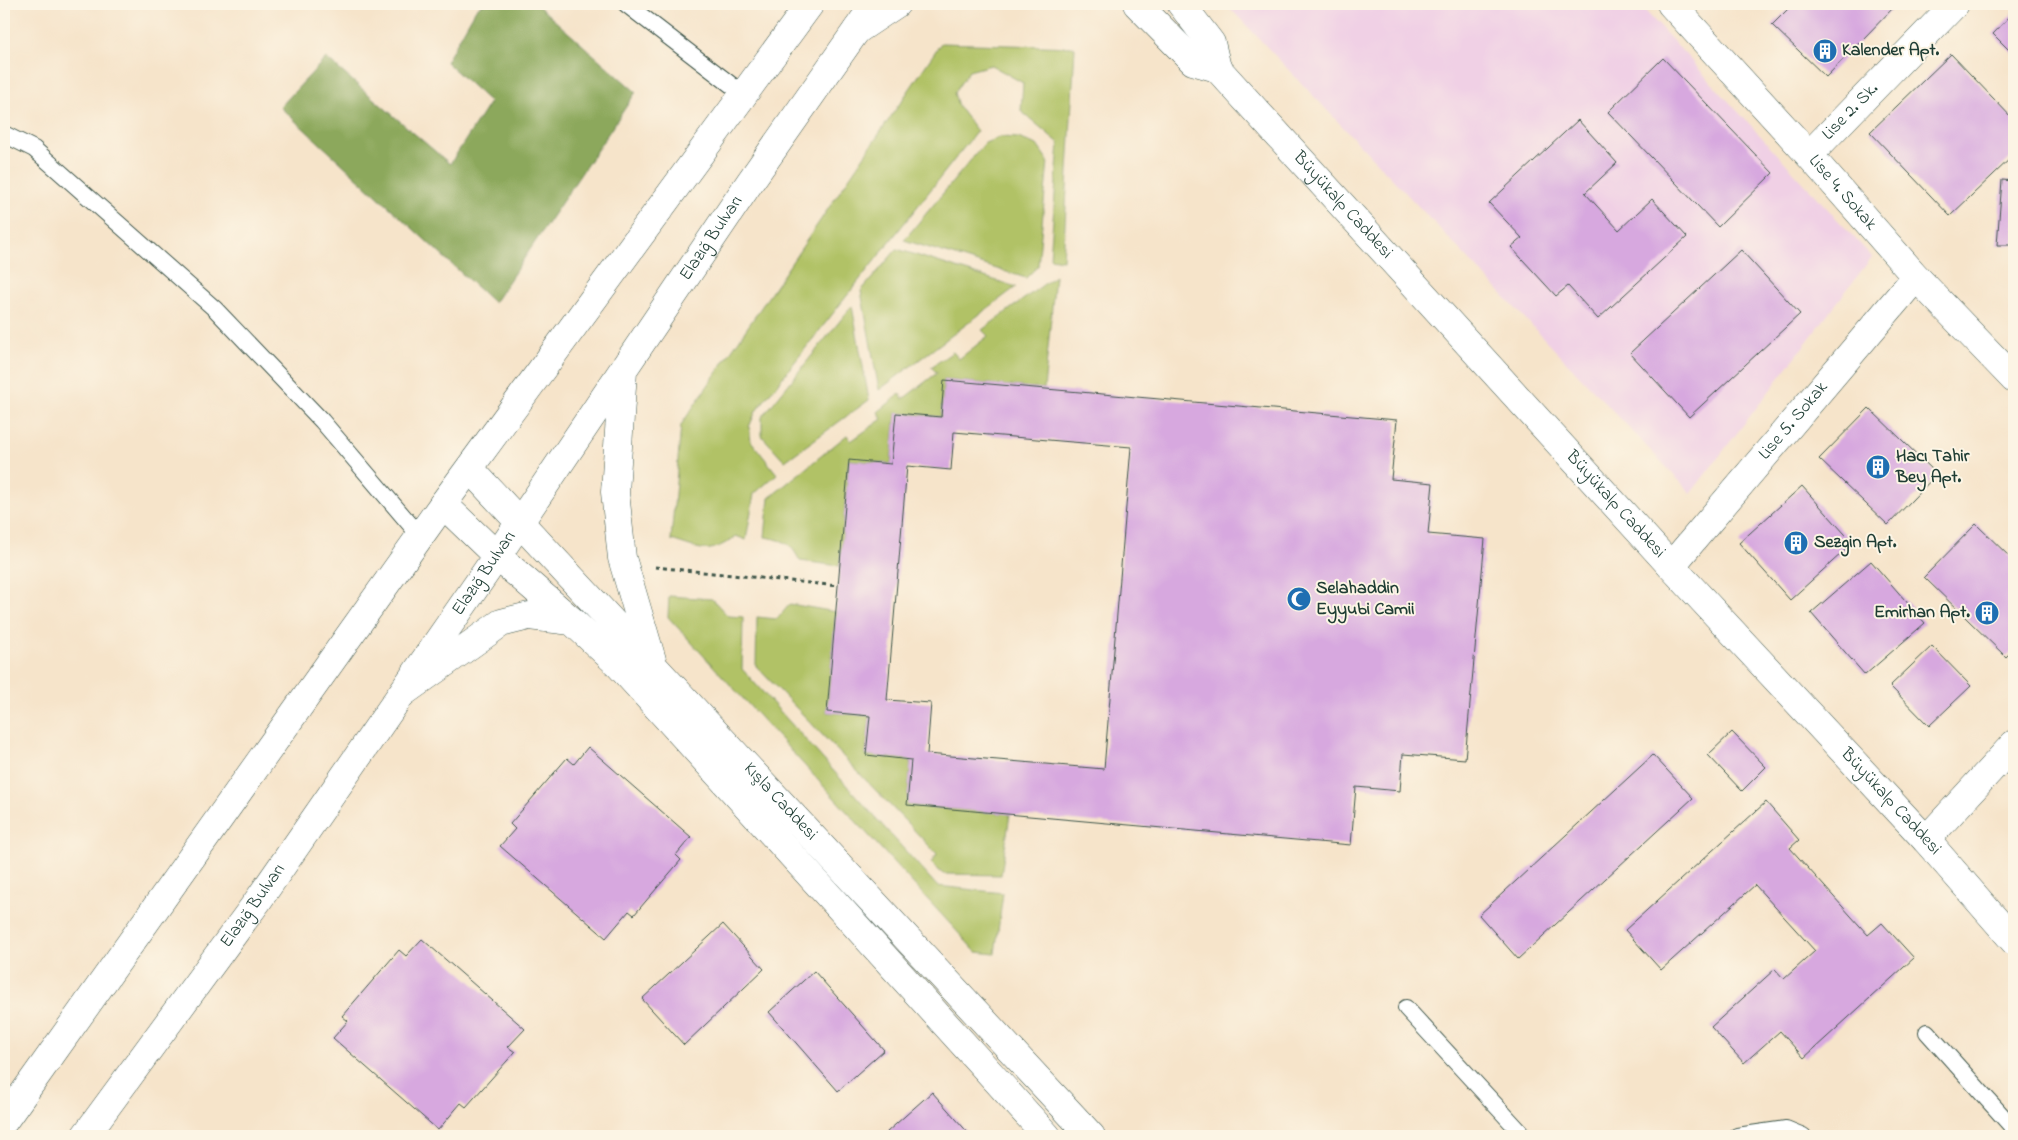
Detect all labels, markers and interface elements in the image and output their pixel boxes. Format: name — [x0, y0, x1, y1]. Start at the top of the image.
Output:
building icon: Kalender Apt. — [1812, 38, 1838, 64]
place label: Kalender Apt. — [1842, 38, 1940, 64]
street label: Lise 2. Sk. — [1816, 77, 1885, 147]
street label: Büyükalp Caddesi — [1286, 145, 1398, 265]
street label: Lise 4. Sokak — [1802, 149, 1883, 237]
street label: Elazığ Bulvarı — [674, 190, 750, 286]
street label: Lise 5. Sokak — [1753, 376, 1835, 466]
street label: Büyükalp Caddesi — [1558, 444, 1671, 565]
place label: Hacı Tahir Bey Apt. — [1895, 444, 1970, 492]
building icon: Hacı Tahir Bey Apt. — [1865, 454, 1891, 480]
street label: Elazığ Bulvarı — [446, 526, 523, 621]
building icon: Sezgin Apt. — [1783, 530, 1809, 556]
place label: Sezgin Apt. — [1814, 530, 1897, 557]
place label: Selahaddin Eyyubi Camii — [1316, 576, 1414, 624]
mosque icon: Selahaddin Eyyubi Camii — [1286, 586, 1312, 612]
place label: Emirhan Apt. — [1874, 600, 1970, 626]
building icon: Emirhan Apt. — [1974, 600, 2000, 626]
street label: Büyükalp Caddesi — [1833, 742, 1947, 861]
street label: Kışla Caddesi — [737, 757, 823, 847]
street label: Elazığ Bulvarı — [214, 859, 293, 954]

